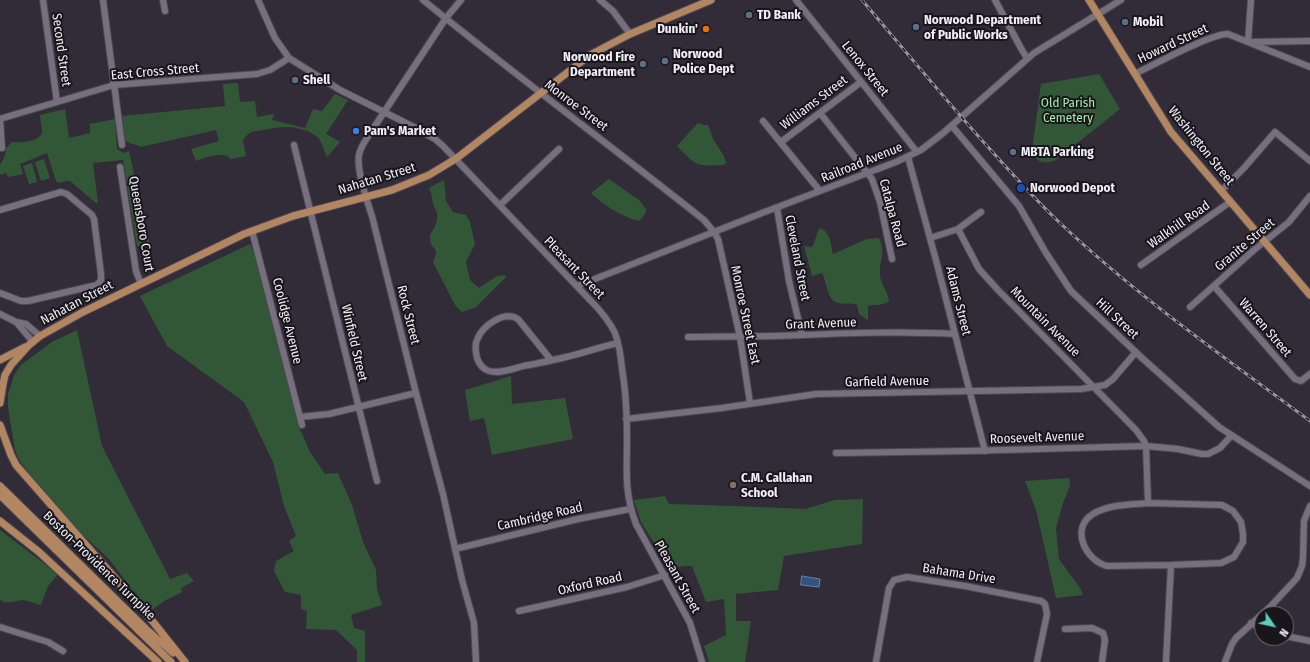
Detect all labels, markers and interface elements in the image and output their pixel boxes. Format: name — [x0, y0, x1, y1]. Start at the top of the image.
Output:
place label: TD Bank — [757, 7, 801, 23]
marker: TD Bank — [744, 10, 754, 20]
street label: Second Street — [48, 12, 74, 88]
place label: Norwood Department of Public Works — [924, 12, 1041, 43]
place label: Mobil — [1133, 14, 1163, 30]
marker: Mobil — [1120, 17, 1130, 27]
place label: Dunkin' — [657, 21, 698, 37]
street label: Howard Street — [1135, 21, 1211, 67]
marker: Norwood Department of Public Works — [911, 22, 921, 32]
marker: Dunkin' — [701, 24, 711, 34]
street label: Lenox Street — [838, 38, 892, 100]
place label: Norwood Police Dept — [673, 46, 734, 77]
place label: Norwood Fire Department — [563, 49, 635, 80]
marker: Norwood Police Dept — [660, 56, 670, 66]
marker: Norwood Fire Department — [638, 59, 648, 69]
street label: East Cross Street — [110, 60, 200, 84]
place label: Shell — [303, 72, 330, 88]
street label: Williams Street — [777, 73, 851, 133]
marker: Shell — [290, 75, 300, 85]
street label: Monroe Street — [541, 77, 611, 135]
park label: Old Parish Cemetery — [1041, 95, 1095, 126]
street label: Washington Street — [1164, 103, 1238, 189]
place label: Pam's Market — [364, 123, 436, 139]
marker: Pam's Market — [351, 126, 361, 136]
street label: Railroad Avenue — [819, 140, 905, 186]
place label: MBTA Parking — [1021, 144, 1094, 160]
marker: MBTA Parking — [1008, 147, 1018, 157]
street label: Nahatan Street — [337, 160, 417, 198]
street label: Queensboro Court — [125, 175, 157, 273]
street label: Catalpa Road — [875, 177, 909, 249]
place label: Norwood Depot — [1030, 180, 1115, 196]
marker: Norwood Depot — [1015, 182, 1027, 194]
street label: Walkhill Road — [1145, 198, 1213, 252]
street label: Cleveland Street — [781, 214, 813, 302]
street label: Granite Street — [1212, 215, 1278, 275]
street label: Pleasant Street — [540, 234, 608, 302]
street label: Monroe Street East — [727, 264, 763, 366]
street label: Adams Street — [942, 265, 974, 337]
street label: Coolidge Avenue — [269, 276, 305, 366]
street label: Nahatan Street — [38, 277, 116, 329]
street label: Rock Street — [393, 284, 423, 346]
street label: Mountain Avenue — [1007, 284, 1083, 360]
street label: Hill Street — [1092, 295, 1142, 343]
street label: Warren Street — [1235, 295, 1295, 361]
street label: Winfield Street — [338, 303, 370, 383]
street label: Grant Avenue — [785, 315, 857, 333]
street label: Garfield Avenue — [845, 373, 929, 391]
street label: Roosevelt Avenue — [990, 429, 1084, 447]
place label: C.M. Callahan School — [741, 470, 812, 501]
marker: C.M. Callahan School — [728, 480, 738, 490]
street label: Cambridge Road — [496, 500, 584, 534]
street label: Boston-Providence Turnpike — [40, 508, 158, 624]
street label: Pleasant Street — [651, 538, 703, 616]
street label: Bahama Drive — [921, 561, 997, 587]
street label: Oxford Road — [556, 569, 624, 599]
north arrow — [1254, 606, 1294, 646]
text: N — [1276, 626, 1291, 639]

